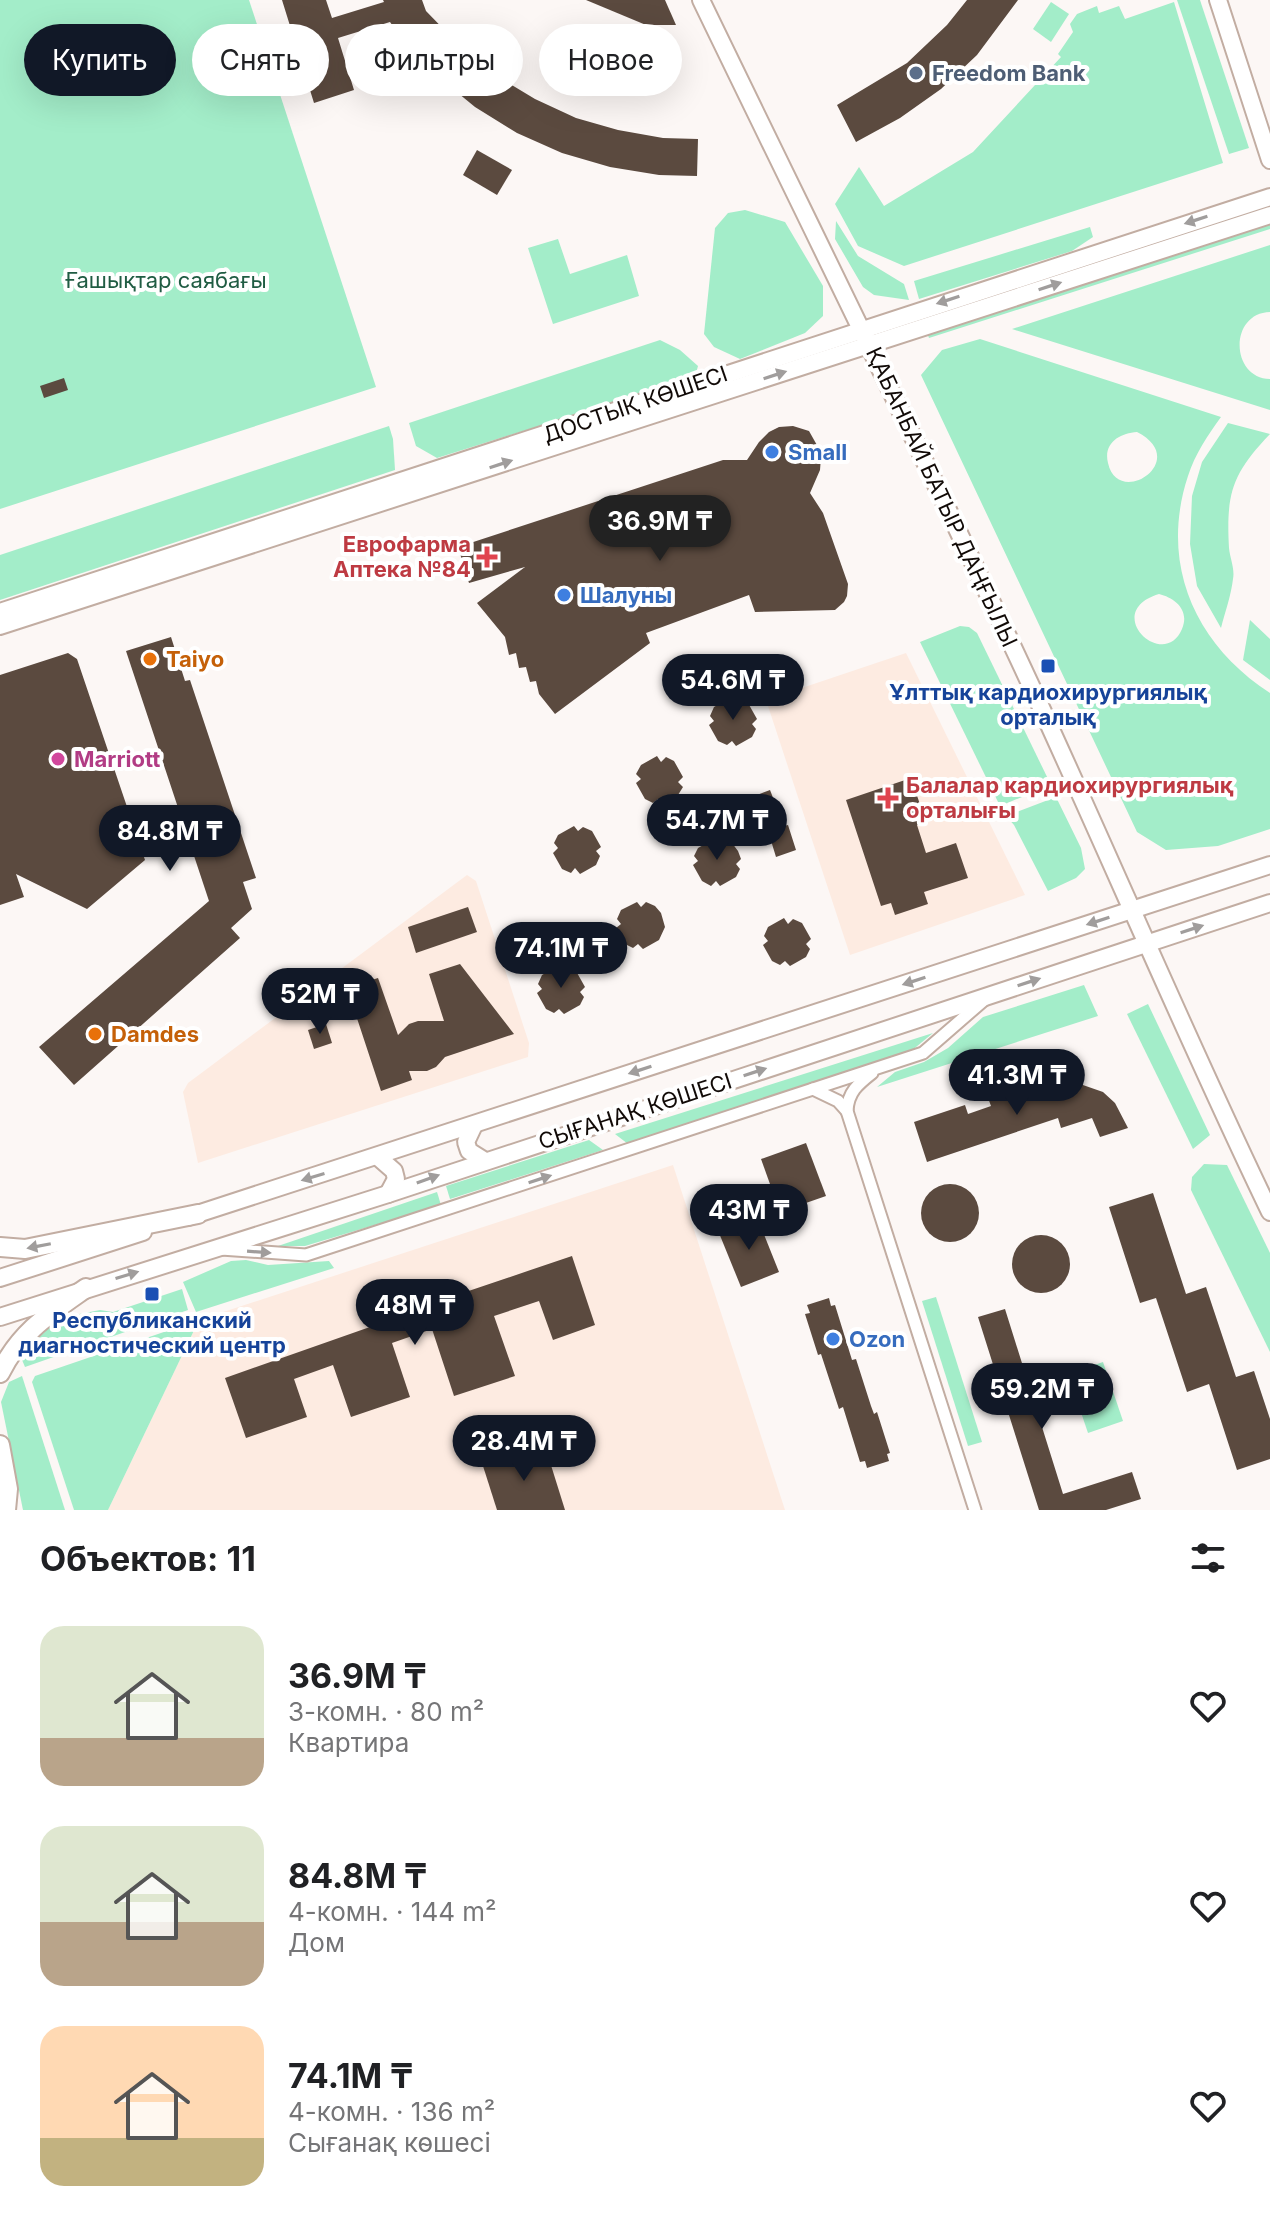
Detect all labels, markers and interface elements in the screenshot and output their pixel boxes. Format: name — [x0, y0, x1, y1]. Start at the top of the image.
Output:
chip: Купить — [24, 24, 176, 96]
chip: Снять — [192, 24, 329, 96]
chip: Фильтры — [345, 24, 523, 96]
chip: Новое — [539, 24, 682, 96]
place label: Freedom Bank — [932, 60, 1086, 86]
marker: Freedom Bank — [907, 64, 925, 82]
one-way arrow — [1183, 215, 1207, 227]
park label: Ғашықтар саябағы — [64, 267, 267, 293]
one-way arrow — [1039, 279, 1063, 291]
one-way arrow — [936, 294, 960, 307]
street label: ҚАБАНБАЙ БАТЫР ДАҢҒЫЛЫ — [861, 343, 1023, 651]
street label: ДОСТЫҚ КӨШЕСІ — [539, 360, 731, 448]
one-way arrow — [763, 369, 787, 381]
place label: Small — [788, 439, 847, 465]
marker: Small — [763, 443, 781, 461]
one-way arrow — [489, 457, 513, 470]
pin: 36.9M ₸ — [586, 495, 734, 563]
text: 36.9M ₸ — [607, 505, 713, 536]
place label: Еврофарма Аптека №84 — [333, 531, 471, 582]
marker: Еврофарма Аптека №84 — [478, 548, 496, 566]
place label: Шалуны — [580, 582, 672, 608]
marker: Шалуны — [555, 586, 573, 604]
place label: Taiyo — [166, 646, 224, 672]
marker: Taiyo — [141, 650, 159, 668]
pin: 54.6M ₸ — [659, 654, 807, 722]
marker: Ұлттық кардиохирургиялық орталық — [1039, 657, 1057, 675]
text: 54.6M ₸ — [680, 664, 786, 695]
place label: Ұлттық кардиохирургиялық орталық — [889, 679, 1207, 730]
place label: Marriott — [74, 746, 160, 772]
marker: Marriott — [49, 750, 67, 768]
place label: Балалар кардиохирургиялық орталығы — [906, 772, 1234, 823]
marker: Балалар кардиохирургиялық орталығы — [877, 787, 899, 809]
pin: 54.7M ₸ — [643, 794, 791, 862]
text: 54.7M ₸ — [665, 804, 769, 835]
pin: 84.8M ₸ — [96, 805, 244, 873]
text: 84.8M ₸ — [117, 815, 223, 846]
one-way arrow — [1086, 915, 1110, 928]
pin: 74.1M ₸ — [487, 922, 635, 990]
one-way arrow — [1180, 922, 1204, 934]
text: 74.1M ₸ — [513, 932, 609, 963]
pin: 52M ₸ — [264, 968, 376, 1036]
one-way arrow — [902, 975, 926, 988]
one-way arrow — [1017, 975, 1041, 988]
text: 52M ₸ — [280, 978, 360, 1009]
place label: Damdes — [111, 1021, 199, 1047]
marker: Damdes — [86, 1025, 104, 1043]
pin: 41.3M ₸ — [943, 1049, 1091, 1117]
text: 41.3M ₸ — [967, 1059, 1067, 1090]
one-way arrow — [628, 1065, 652, 1077]
one-way arrow — [743, 1065, 767, 1078]
street label: СЫҒАНАҚ КӨШЕСІ — [535, 1067, 735, 1155]
one-way arrow — [301, 1171, 325, 1184]
one-way arrow — [416, 1172, 440, 1185]
one-way arrow — [528, 1172, 552, 1184]
pin: 43M ₸ — [693, 1184, 805, 1252]
text: 43M ₸ — [708, 1194, 790, 1225]
one-way arrow — [26, 1241, 51, 1253]
one-way arrow — [247, 1246, 272, 1259]
one-way arrow — [116, 1268, 140, 1281]
pin: 48M ₸ — [359, 1279, 471, 1347]
marker: Республиканский диагностический центр — [143, 1285, 161, 1303]
text: 48M ₸ — [374, 1289, 456, 1320]
place label: Республиканский диагностический центр — [18, 1307, 286, 1358]
place label: Ozon — [849, 1326, 905, 1352]
marker: Ozon — [824, 1330, 842, 1348]
pin: 59.2M ₸ — [968, 1363, 1116, 1431]
text: 59.2M ₸ — [989, 1373, 1095, 1404]
pin: 28.4M ₸ — [450, 1415, 598, 1483]
text: 28.4M ₸ — [471, 1425, 577, 1456]
icon: filters — [1186, 1536, 1230, 1580]
text: Объектов: 11 — [40, 1538, 256, 1579]
text: 36.9M ₸ — [288, 1655, 426, 1696]
icon: home — [104, 1658, 200, 1754]
icon: heart — [1186, 1684, 1230, 1728]
text: 3-комн. · 80 m² — [288, 1696, 484, 1727]
text: Квартира — [288, 1727, 409, 1758]
text: 84.8M ₸ — [288, 1855, 427, 1896]
icon: home — [104, 1858, 200, 1954]
icon: heart — [1186, 1884, 1230, 1928]
text: 4-комн. · 144 m² — [288, 1896, 497, 1927]
text: Дом — [288, 1927, 345, 1958]
text: 74.1M ₸ — [288, 2055, 413, 2096]
icon: home — [104, 2058, 200, 2154]
icon: heart — [1186, 2084, 1230, 2128]
text: 4-комн. · 136 m² — [288, 2096, 495, 2127]
text: Сығанақ көшесі — [288, 2127, 491, 2158]

